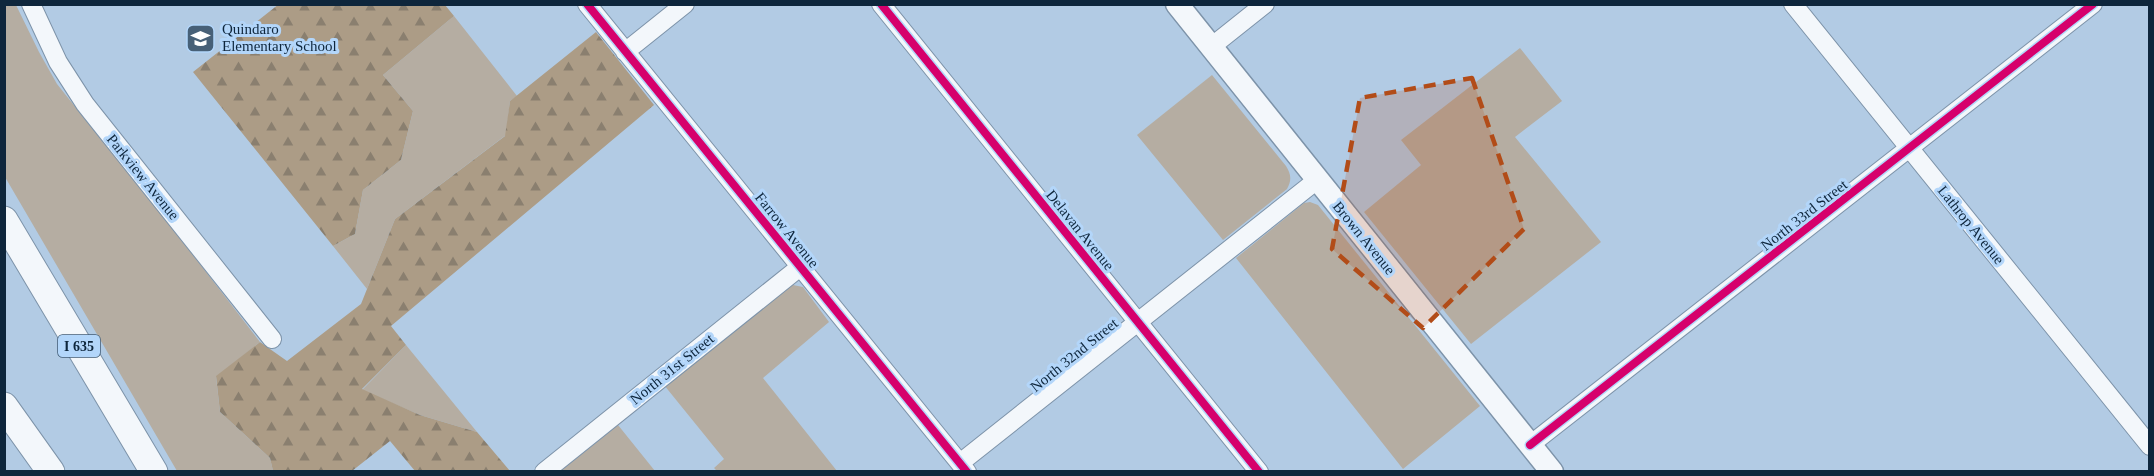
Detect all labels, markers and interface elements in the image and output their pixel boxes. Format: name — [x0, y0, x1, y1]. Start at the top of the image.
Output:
place label: Quindaro Elementary School — [222, 21, 337, 54]
school or university icon: Quindaro Elementary School — [185, 22, 217, 54]
street label: Parkview Avenue — [104, 131, 183, 223]
street label: North 33rd Street — [1758, 176, 1851, 254]
street label: Lathrop Avenue — [1935, 183, 2008, 268]
street label: Delavan Avenue — [1043, 187, 1117, 274]
street label: Farrow Avenue — [752, 189, 822, 271]
street label: Brown Avenue — [1330, 198, 1399, 278]
street label: North 32nd Street — [1027, 314, 1121, 395]
street label: North 31st Street — [627, 330, 718, 407]
road number: I 635 — [58, 335, 100, 357]

